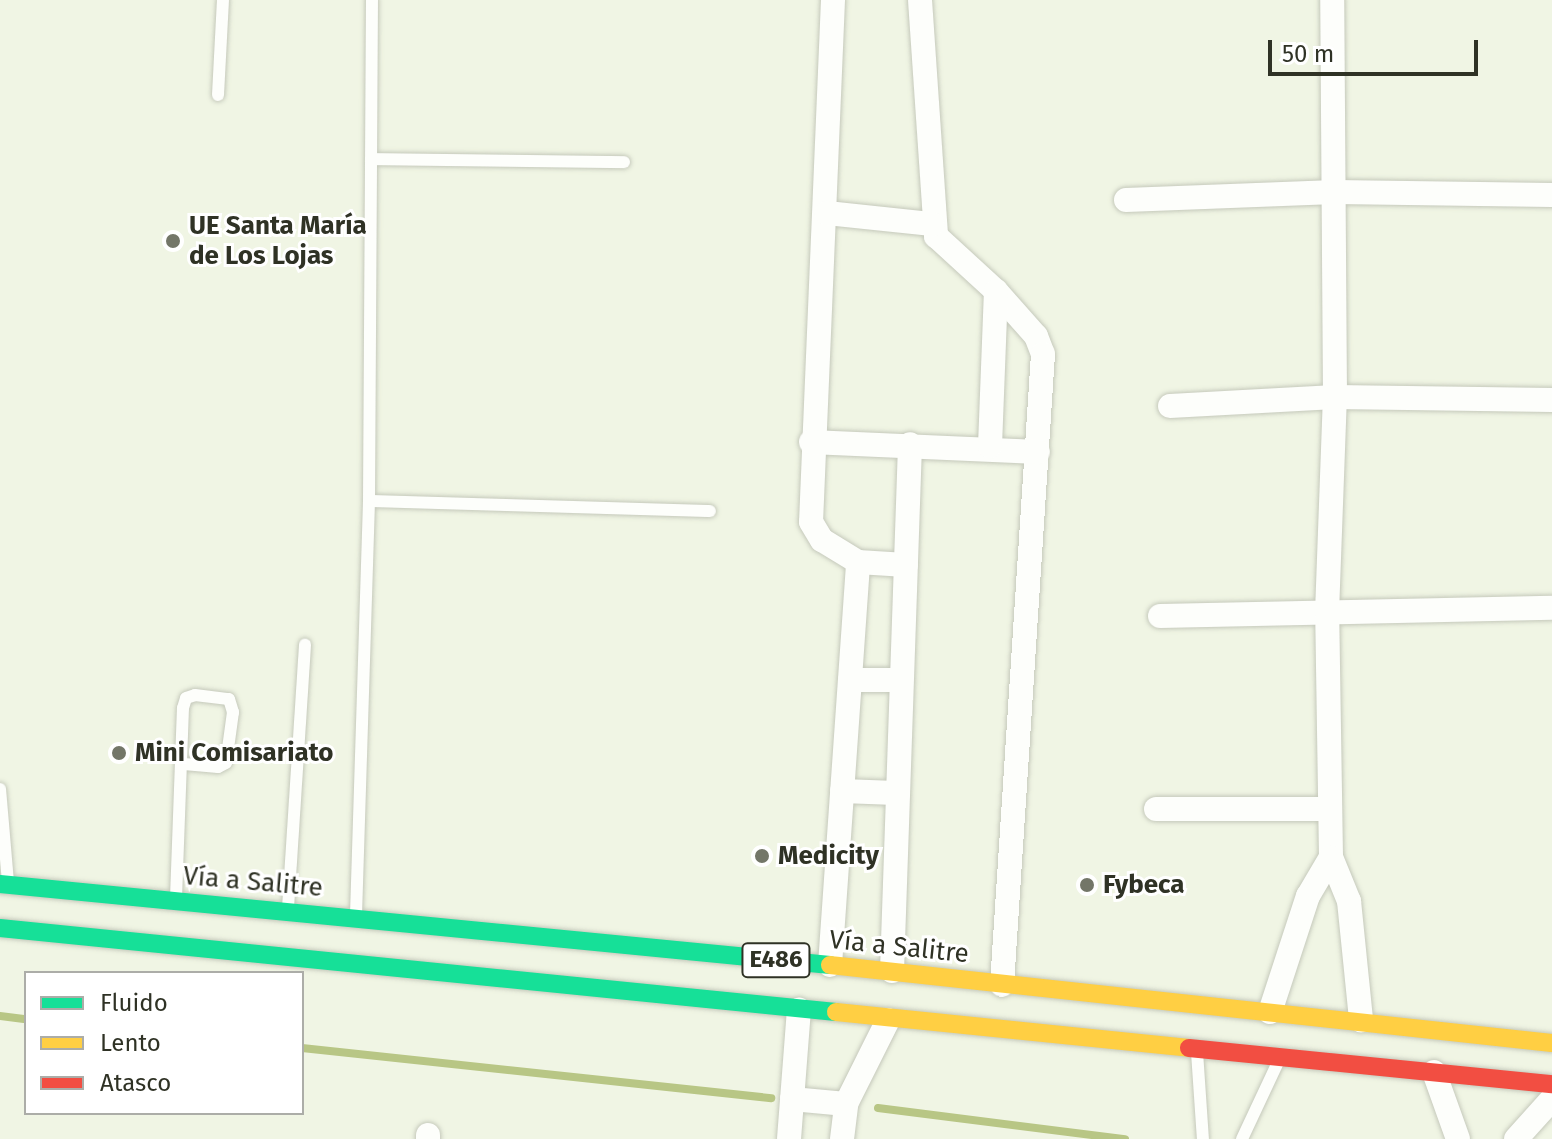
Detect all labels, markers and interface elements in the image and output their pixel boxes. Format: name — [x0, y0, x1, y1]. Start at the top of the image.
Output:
scale bar — [1272, 24, 1482, 74]
text: 50 m — [1282, 40, 1334, 68]
place label: UE Santa María de Los Lojas — [189, 210, 367, 272]
marker: UE Santa María de Los Lojas — [164, 232, 182, 250]
place label: Mini Comisariato — [135, 737, 333, 769]
marker: Mini Comisariato — [110, 744, 128, 762]
place label: Medicity — [778, 840, 879, 872]
marker: Medicity — [753, 847, 771, 865]
street label: Vía a Salitre — [182, 860, 324, 904]
place label: Fybeca — [1103, 869, 1185, 901]
marker: Fybeca — [1078, 876, 1096, 894]
street label: Vía a Salitre — [828, 924, 970, 970]
road number: E486 — [740, 940, 812, 980]
legend — [24, 971, 304, 1115]
text: Fluido — [100, 989, 168, 1017]
text: Lento — [100, 1029, 161, 1057]
text: Atasco — [100, 1069, 171, 1097]

